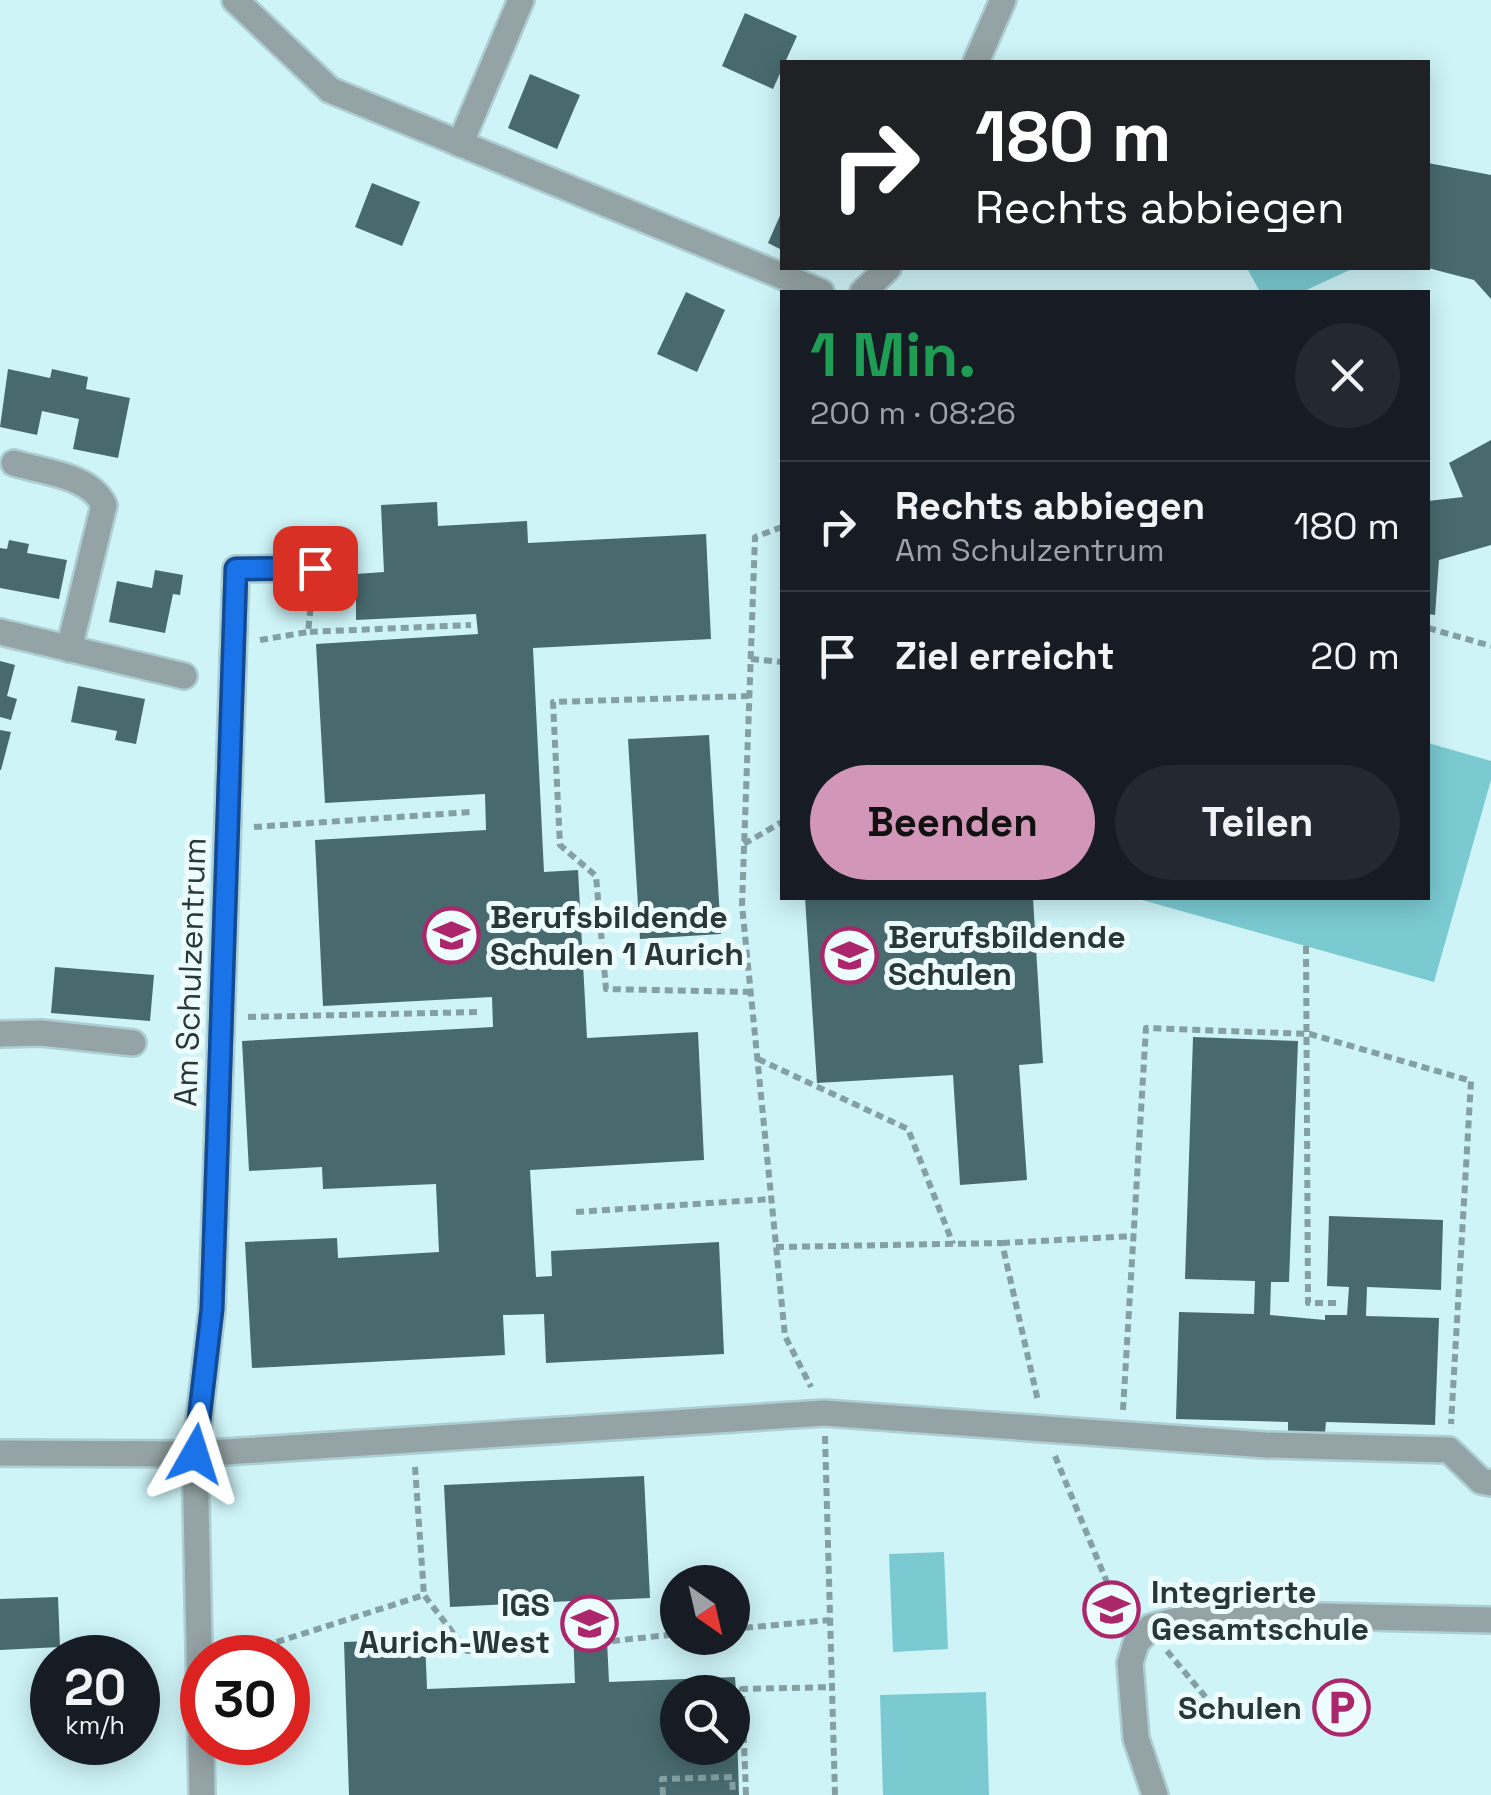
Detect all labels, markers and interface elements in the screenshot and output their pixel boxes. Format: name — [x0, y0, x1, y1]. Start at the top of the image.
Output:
text: 180 m — [975, 92, 1172, 181]
icon: right — [810, 100, 940, 230]
text: Rechts abbiegen — [975, 179, 1345, 236]
text: 1 Min. — [810, 317, 976, 394]
button: close — [1295, 323, 1400, 428]
text: 200 m · 08:26 — [810, 393, 1016, 433]
text: Rechts abbiegen — [895, 482, 1205, 530]
icon: right — [810, 499, 865, 554]
text: 180 m — [1294, 502, 1400, 550]
pin — [273, 526, 358, 611]
text: Am Schulzentrum — [895, 530, 1164, 570]
icon: arrive — [288, 541, 343, 596]
icon: arrive — [810, 629, 865, 684]
text: Ziel erreicht — [895, 632, 1115, 680]
text: 20 m — [1310, 632, 1400, 680]
button: Beenden — [810, 765, 1095, 880]
button: Teilen — [1115, 765, 1400, 880]
street label: Am Schulzentrum — [165, 837, 215, 1107]
place label: Berufsbildende Schulen 1 Aurich — [490, 897, 744, 974]
school or university icon: Berufsbildende Schulen 1 Aurich — [421, 905, 481, 965]
place label: Berufsbildende Schulen — [888, 917, 1126, 994]
school or university icon: Berufsbildende Schulen — [819, 925, 879, 985]
position arrow — [143, 1402, 247, 1506]
north arrow — [660, 1565, 750, 1655]
map controls — [660, 1565, 750, 1765]
place label: Integrierte Gesamtschule — [1151, 1572, 1369, 1649]
school or university icon: Integrierte Gesamtschule — [1082, 1580, 1142, 1640]
place label: IGS Aurich-West — [359, 1585, 550, 1662]
school or university icon: IGS Aurich-West — [559, 1593, 619, 1653]
speed limit sign: 30 — [180, 1635, 310, 1765]
text: 20 — [64, 1656, 126, 1720]
button: search — [660, 1675, 750, 1765]
parking icon: Schulen — [1311, 1678, 1371, 1738]
place label: Schulen — [1178, 1688, 1302, 1728]
text: km/h — [65, 1709, 125, 1741]

